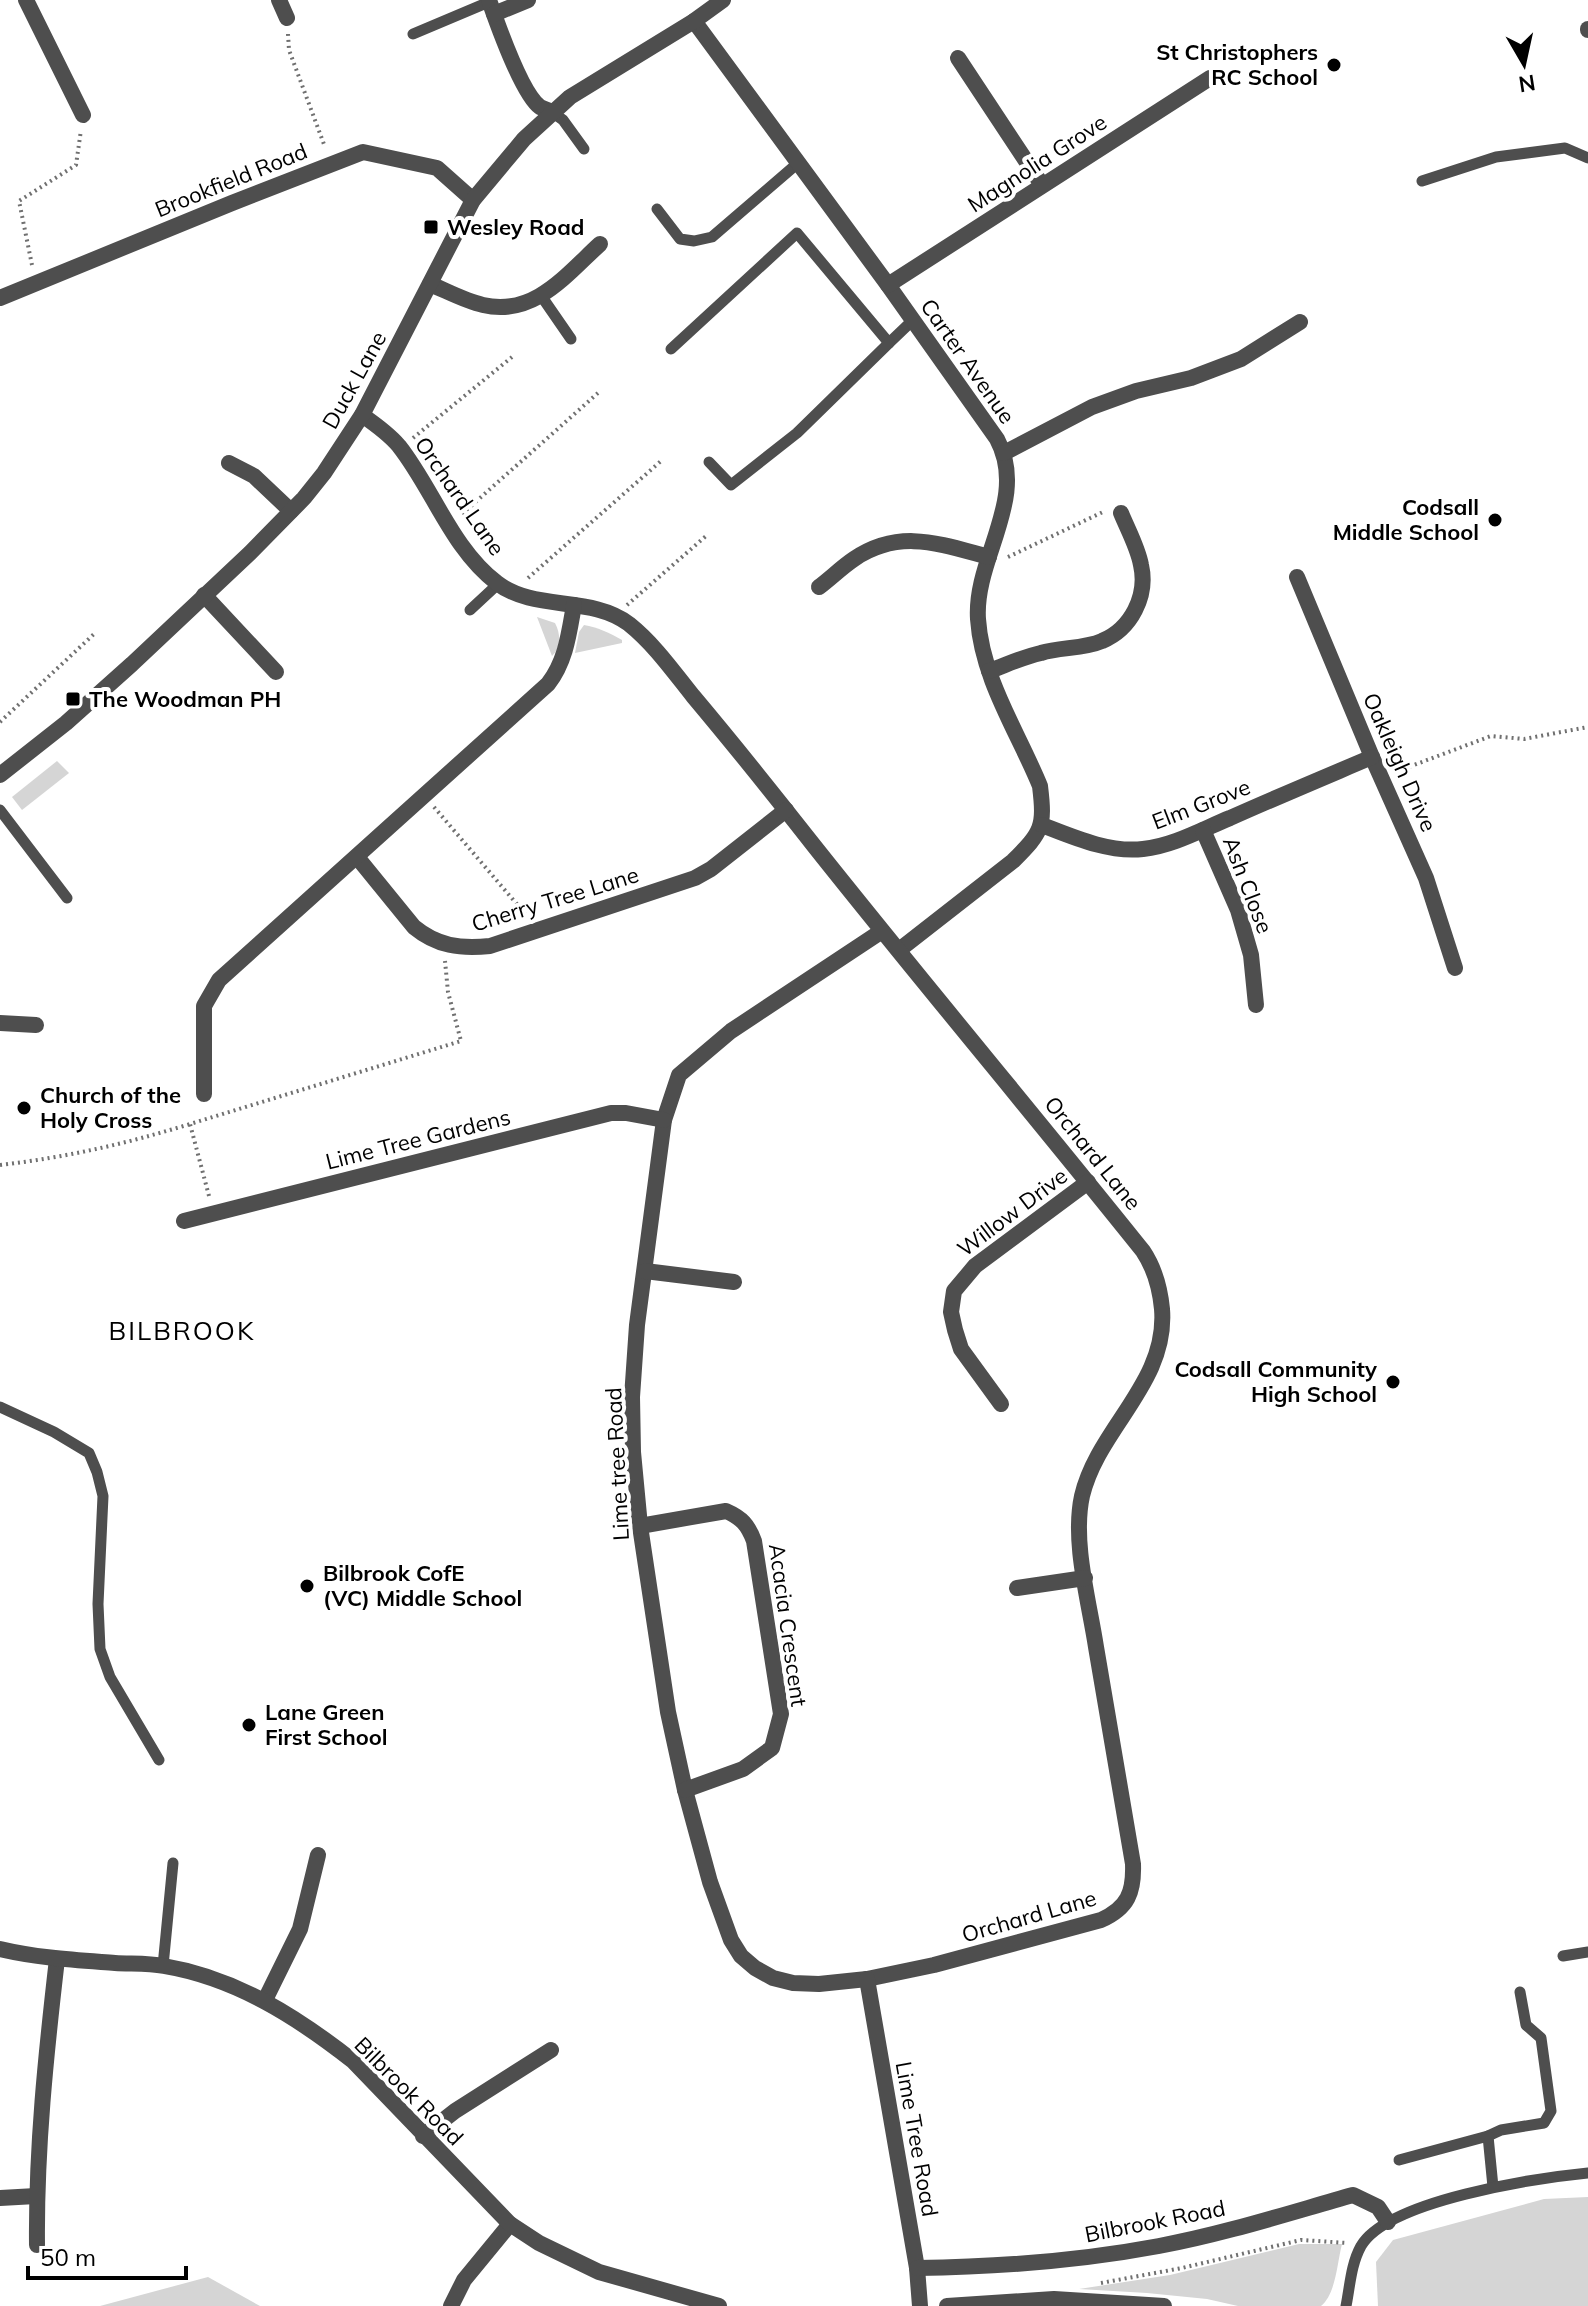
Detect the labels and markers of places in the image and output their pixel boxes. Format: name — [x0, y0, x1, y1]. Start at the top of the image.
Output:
place label: St Christophers RC School — [1156, 38, 1318, 91]
marker: St Christophers RC School — [1325, 56, 1343, 74]
place label: Wesley Road — [447, 213, 584, 241]
marker: Wesley Road — [422, 218, 440, 236]
place label: Codsall Middle School — [1333, 493, 1479, 546]
marker: Codsall Middle School — [1486, 511, 1504, 529]
place label: The Woodman PH — [89, 685, 281, 713]
marker: The Woodman PH — [64, 690, 82, 708]
place label: Church of the Holy Cross — [40, 1081, 181, 1134]
marker: Church of the Holy Cross — [15, 1099, 33, 1117]
place label: Codsall Community High School — [1174, 1355, 1377, 1408]
marker: Codsall Community High School — [1384, 1373, 1402, 1391]
place label: Bilbrook CofE (VC) Middle School — [323, 1559, 522, 1612]
marker: Bilbrook CofE (VC) Middle School — [298, 1577, 316, 1595]
place label: Lane Green First School — [265, 1698, 387, 1751]
marker: Lane Green First School — [240, 1716, 258, 1734]

